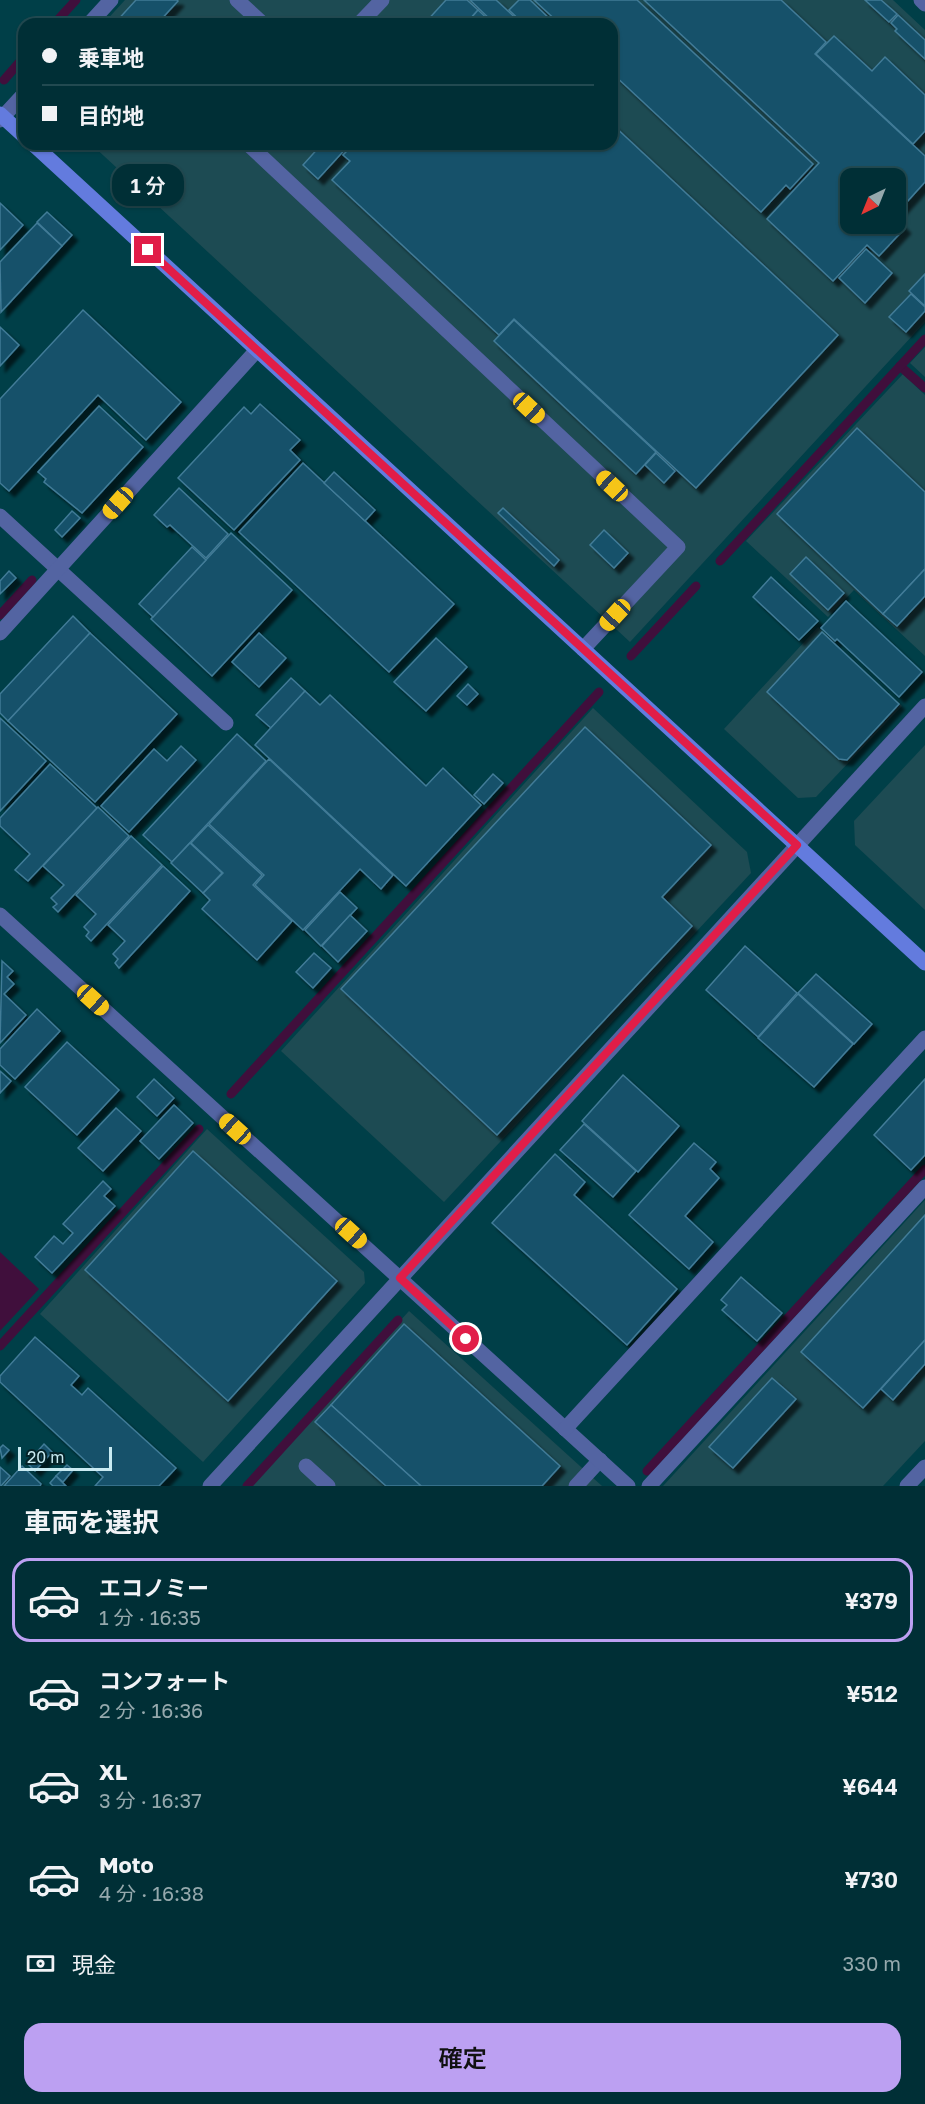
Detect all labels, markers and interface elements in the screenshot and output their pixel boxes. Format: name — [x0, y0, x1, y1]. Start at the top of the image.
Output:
text: 乗車地 — [78, 44, 144, 71]
text: 目的地 — [78, 102, 144, 129]
callout: 1 分 — [112, 163, 184, 205]
north arrow — [840, 168, 906, 234]
map controls — [840, 168, 906, 234]
text: 1 分 — [130, 173, 166, 197]
route end — [134, 236, 161, 263]
car — [510, 389, 548, 427]
car — [593, 467, 631, 505]
car — [99, 484, 137, 522]
car — [596, 596, 634, 634]
car — [74, 981, 112, 1019]
car — [216, 1110, 254, 1148]
car — [332, 1214, 370, 1252]
route start — [452, 1325, 479, 1352]
scale bar — [18, 1444, 112, 1472]
text: 20 m — [27, 1447, 64, 1467]
text: 車両を選択 — [24, 1506, 159, 1538]
icon: car — [27, 1573, 81, 1627]
text: エコノミー — [99, 1574, 209, 1601]
text: ¥379 — [845, 1587, 898, 1614]
text: 1 分 · 16:35 — [99, 1605, 201, 1629]
icon: car — [27, 1666, 81, 1720]
text: コンフォート — [99, 1667, 230, 1694]
text: ¥512 — [846, 1680, 898, 1707]
text: 2 分 · 16:36 — [99, 1698, 203, 1722]
text: XL — [99, 1758, 127, 1785]
icon: car — [27, 1759, 81, 1813]
text: ¥644 — [842, 1773, 898, 1800]
text: 3 分 · 16:37 — [99, 1788, 202, 1812]
text: Moto — [99, 1851, 154, 1878]
icon: car — [27, 1852, 81, 1906]
text: ¥730 — [844, 1866, 898, 1893]
text: 4 分 · 16:38 — [99, 1881, 204, 1905]
icon: cash — [24, 1947, 57, 1980]
text: 現金 — [72, 1951, 116, 1978]
text: 330 m — [843, 1951, 901, 1975]
button: 確定 — [24, 2023, 901, 2092]

